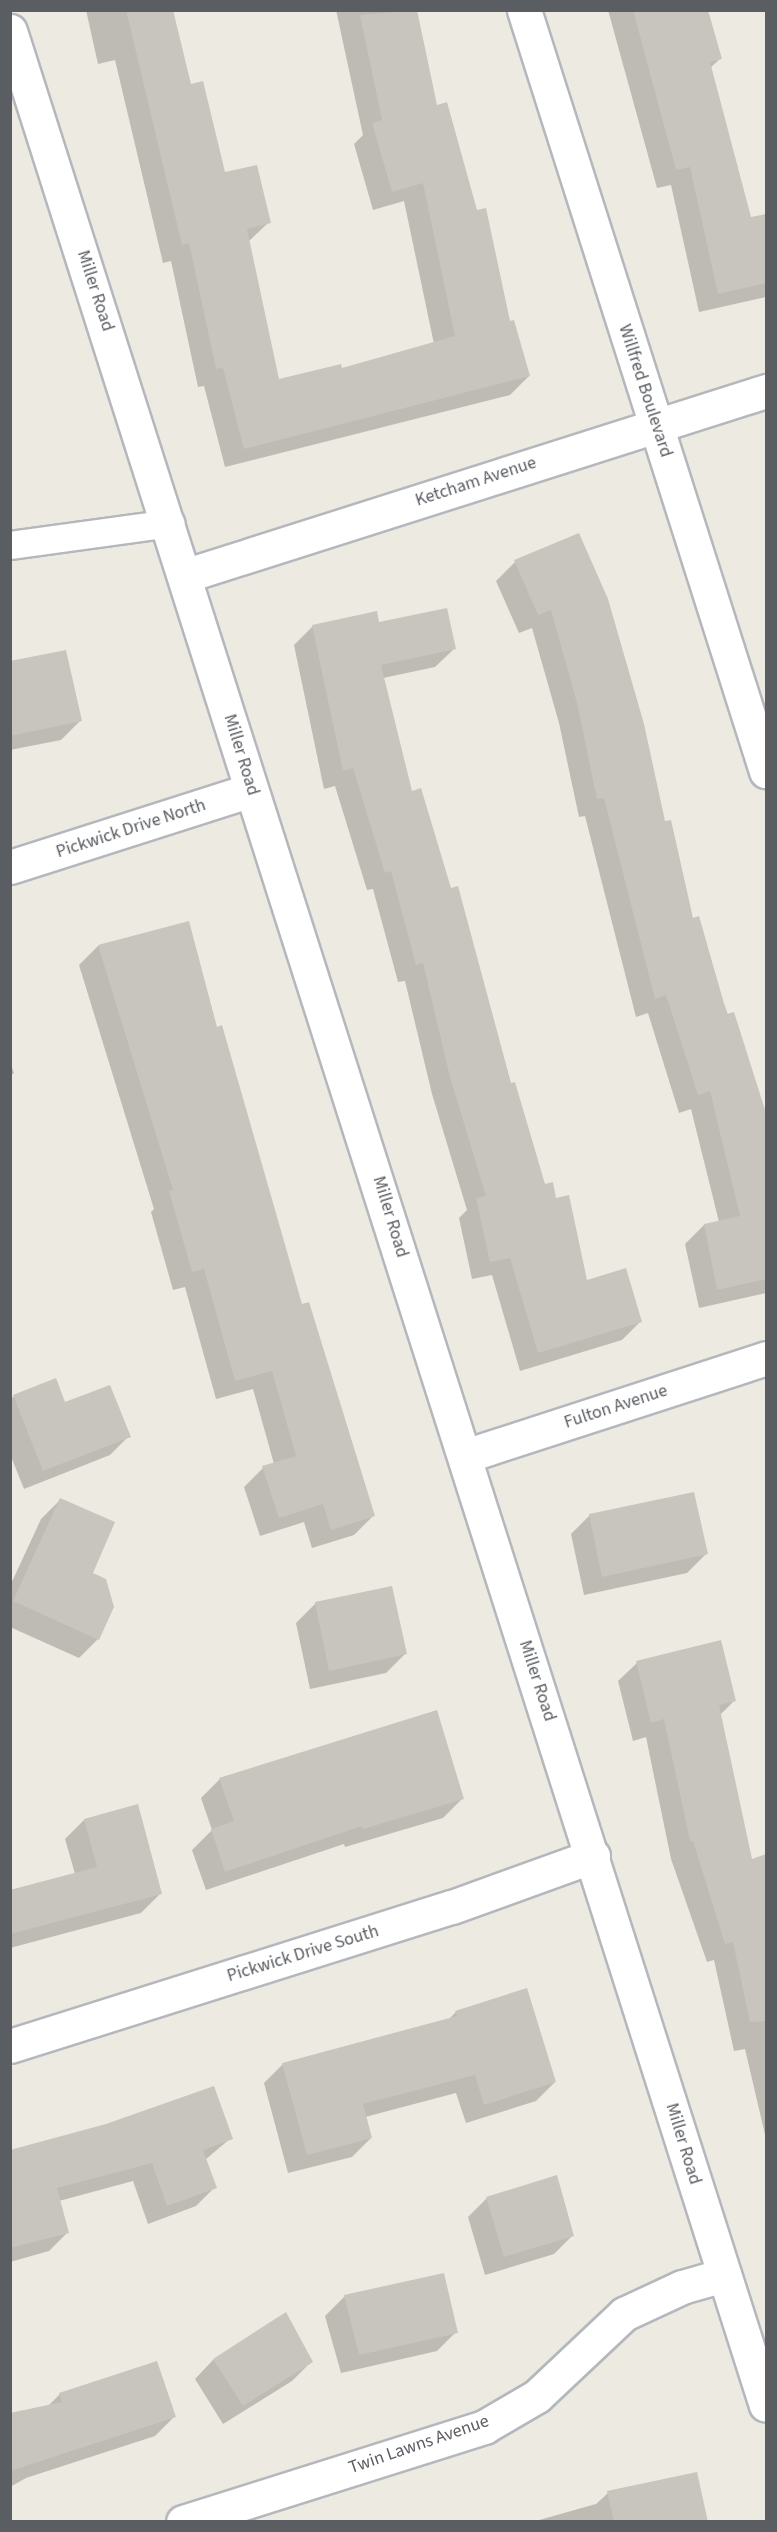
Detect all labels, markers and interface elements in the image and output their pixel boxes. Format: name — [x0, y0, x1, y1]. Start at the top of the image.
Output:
street label: Miller Road — [72, 248, 118, 334]
street label: Willfred Boulevard — [613, 322, 677, 460]
street label: Ketcham Avenue — [413, 452, 539, 512]
street label: Miller Road — [218, 712, 264, 798]
street label: Pickwick Drive North — [54, 795, 208, 863]
street label: Miller Road — [367, 1174, 413, 1260]
street label: Fulton Avenue — [562, 1380, 670, 1434]
street label: Miller Road — [514, 1638, 560, 1724]
street label: Pickwick Drive South — [225, 1921, 381, 1987]
street label: Miller Road — [660, 2101, 706, 2187]
street label: Twin Lawns Avenue — [346, 2411, 492, 2479]

